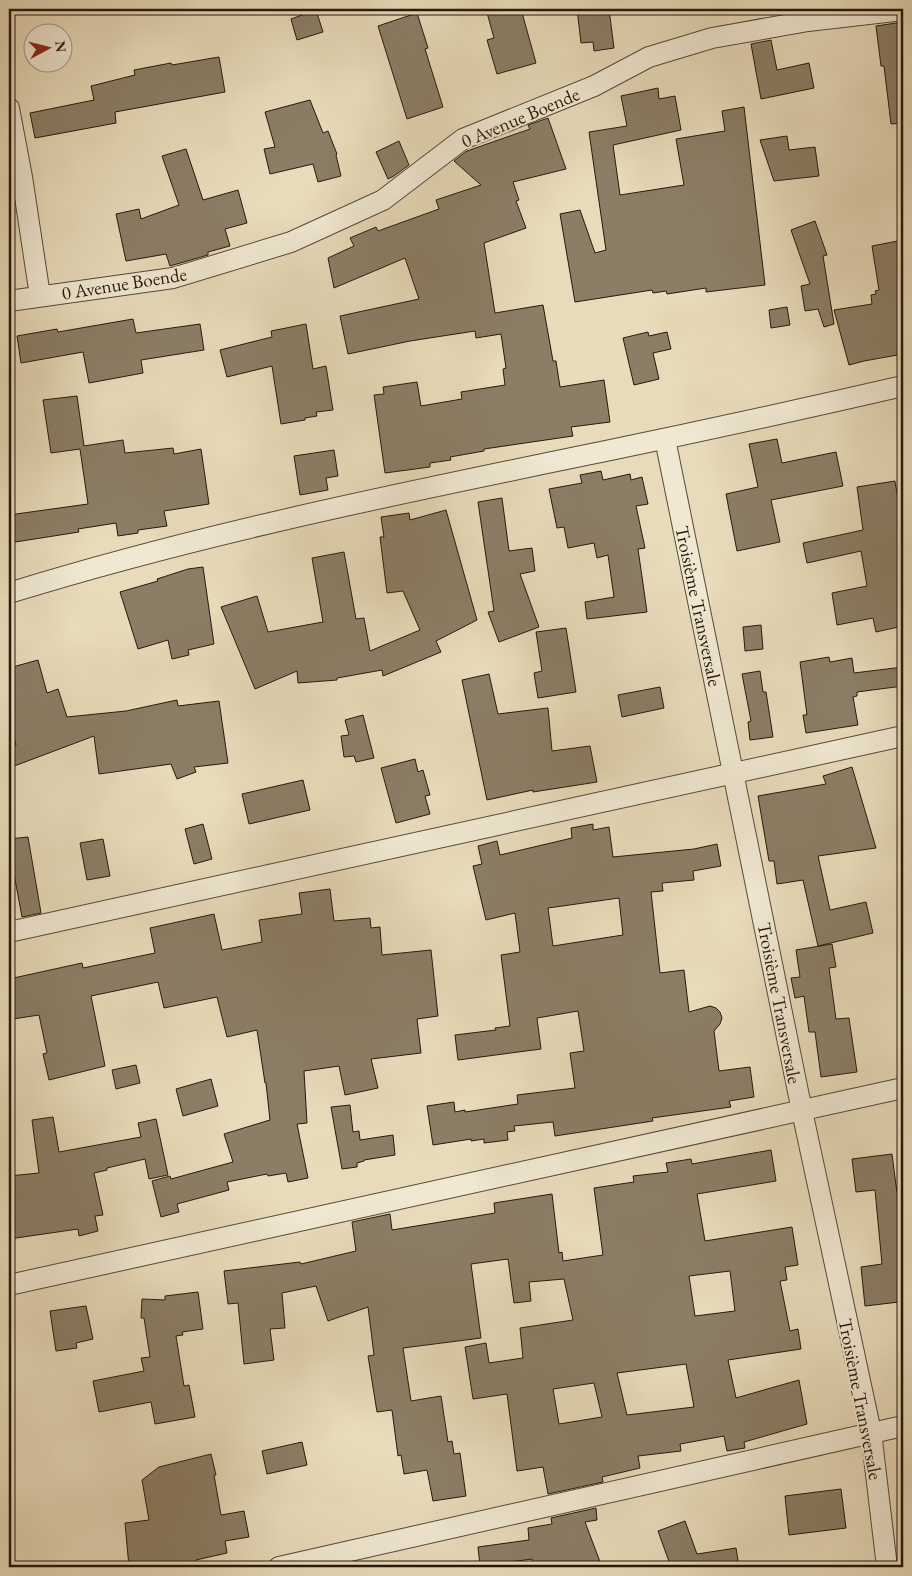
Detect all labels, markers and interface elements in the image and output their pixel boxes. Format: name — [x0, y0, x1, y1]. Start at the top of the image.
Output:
north arrow — [22, 22, 72, 72]
text: N — [51, 40, 71, 54]
street label: 0 Avenue Boende — [457, 81, 583, 154]
street label: 0 Avenue Boende — [60, 261, 188, 306]
street label: Troisième Transversale — [669, 523, 728, 689]
street label: Troisième Transversale — [752, 920, 807, 1086]
street label: Troisième Transversale — [833, 1316, 888, 1482]

